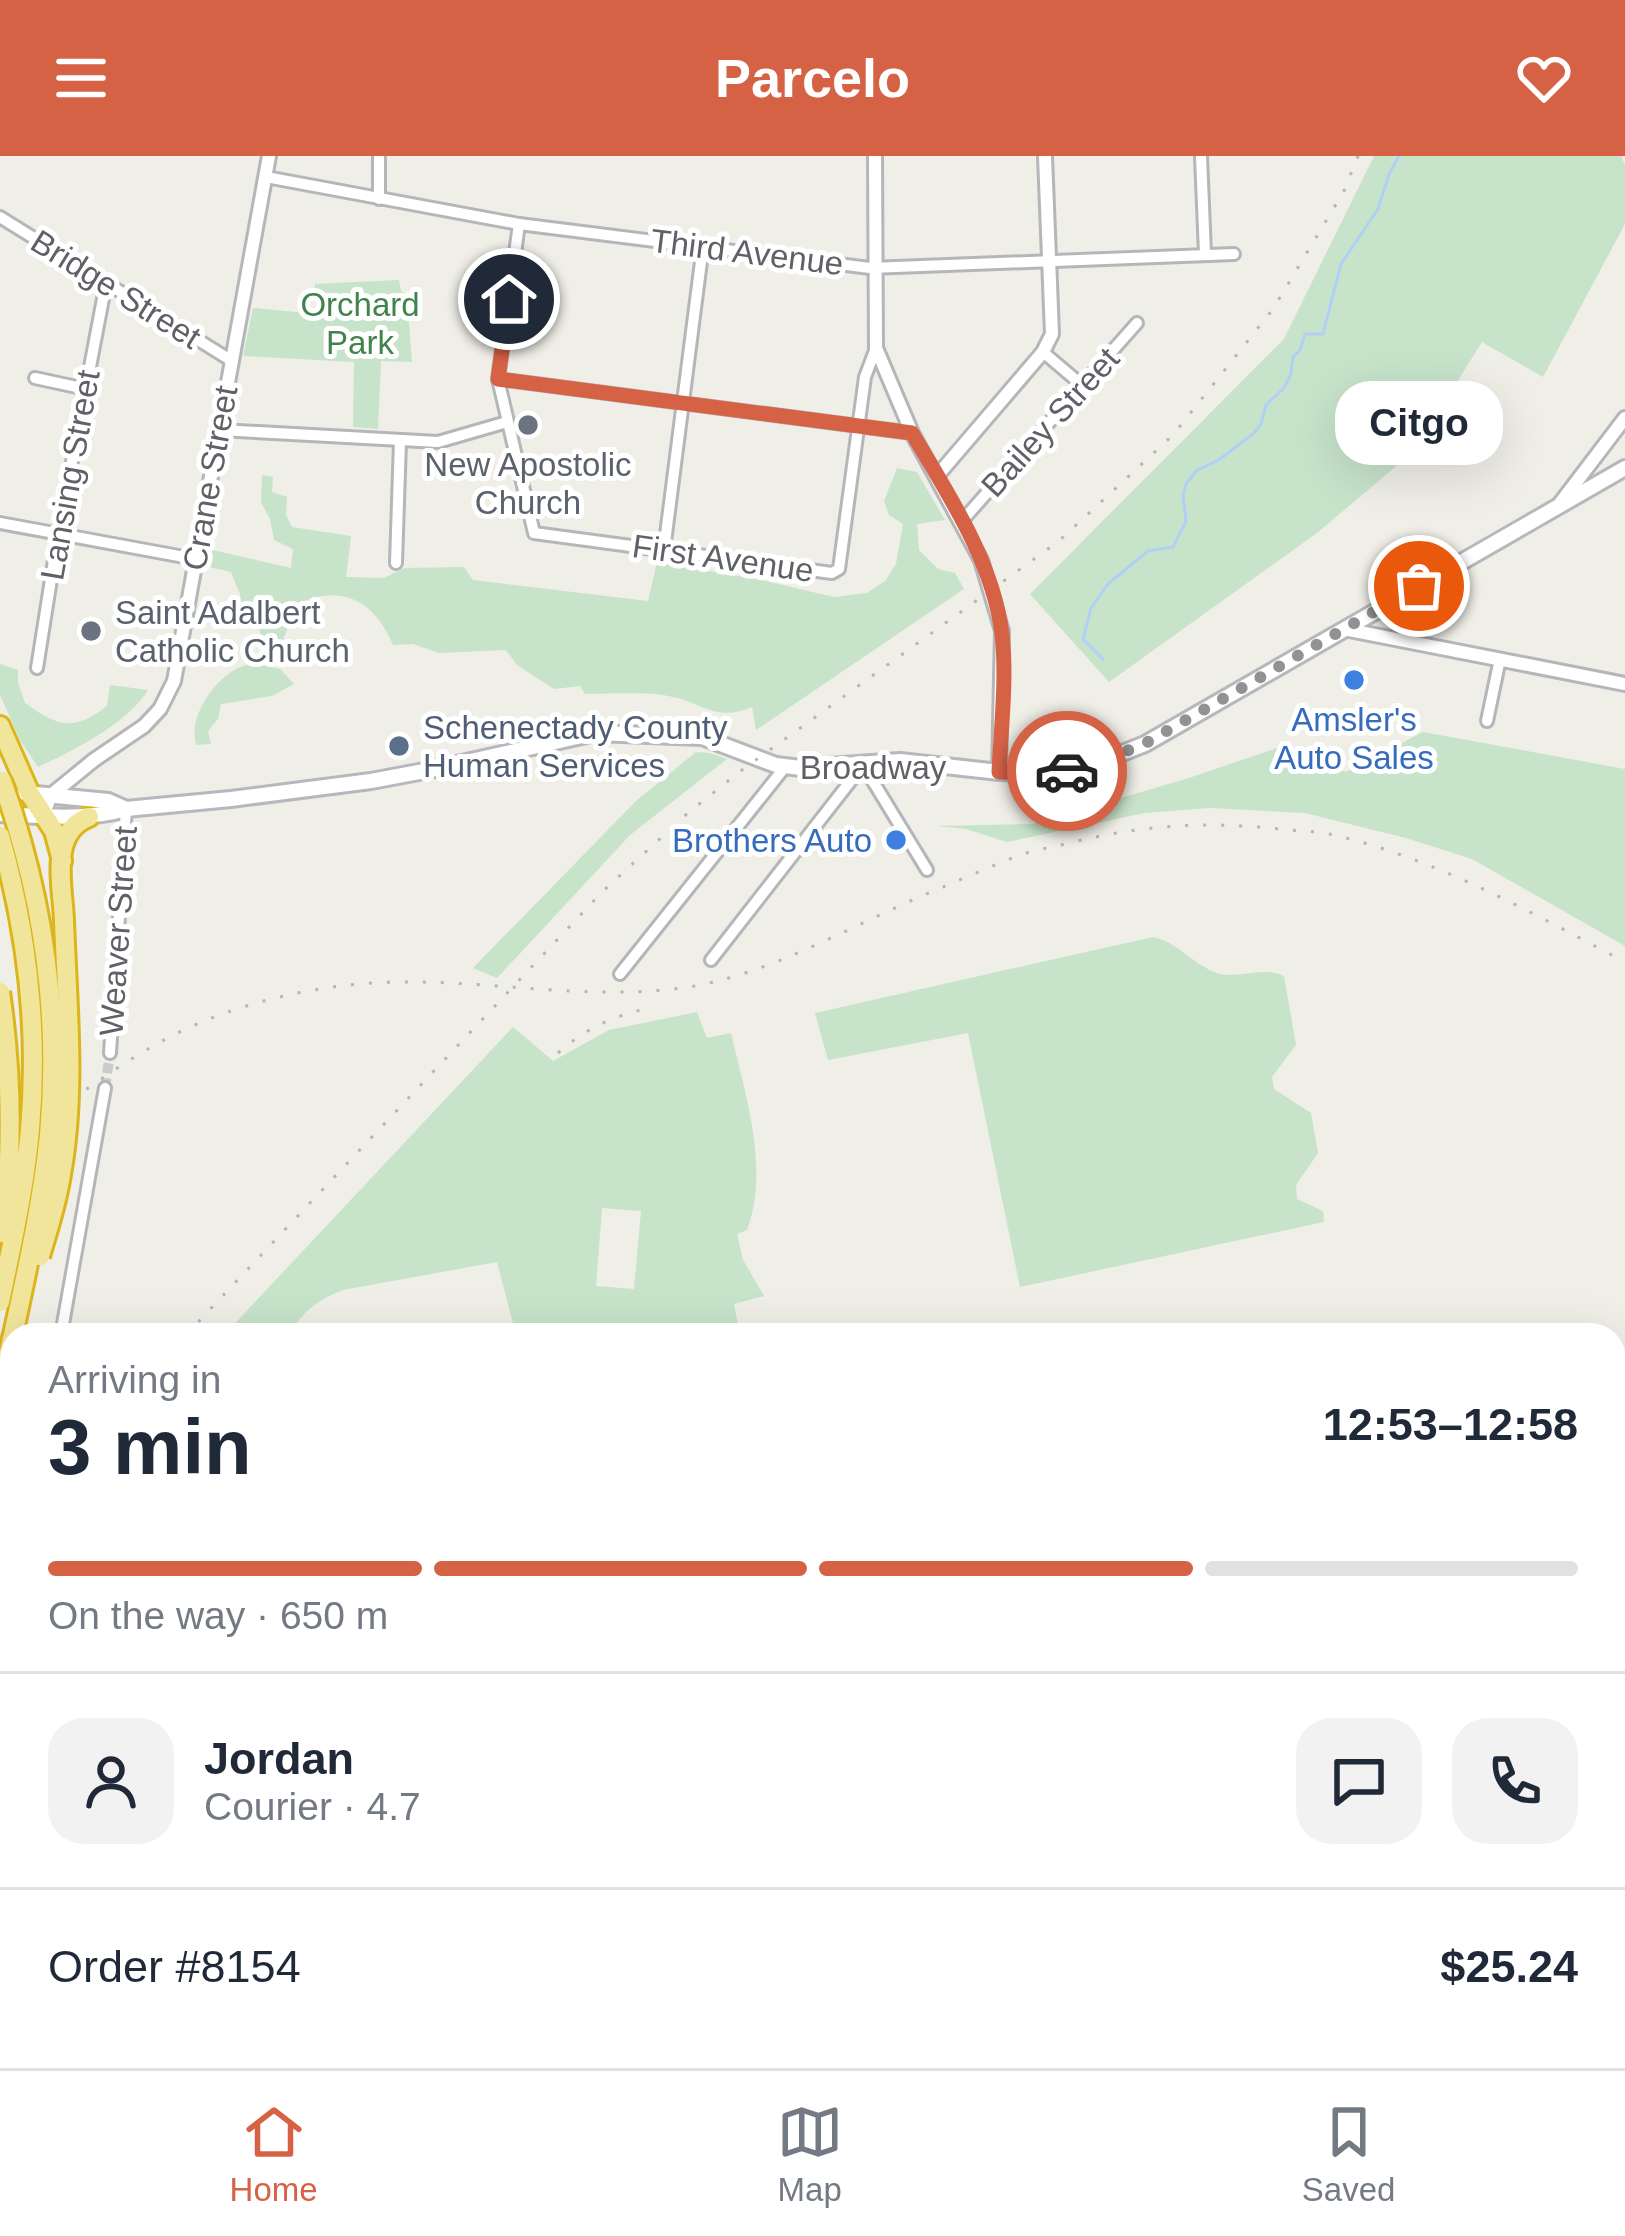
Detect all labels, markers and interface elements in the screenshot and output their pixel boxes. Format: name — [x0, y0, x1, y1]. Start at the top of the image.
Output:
icon: menu — [48, 45, 114, 111]
icon: heart — [1511, 45, 1577, 111]
text: Parcelo — [715, 48, 910, 108]
street label: Bridge Street — [25, 222, 207, 356]
street label: Third Avenue — [649, 222, 845, 282]
pin — [458, 248, 560, 350]
icon: home — [476, 266, 542, 332]
park label: Orchard Park — [300, 286, 420, 361]
street label: Bailey Street — [974, 340, 1126, 504]
street label: Lansing Street — [33, 367, 107, 583]
callout: Citgo — [1335, 382, 1503, 466]
street label: Crane Street — [176, 383, 244, 573]
text: Citgo — [1369, 401, 1469, 444]
marker: New Apostolic Church — [515, 412, 541, 438]
place label: New Apostolic Church — [424, 446, 632, 521]
street label: First Avenue — [630, 527, 816, 589]
pin — [1368, 535, 1470, 637]
icon: bag — [1386, 553, 1452, 619]
place label: Saint Adalbert Catholic Church — [115, 594, 350, 669]
marker: Saint Adalbert Catholic Church — [78, 618, 104, 644]
marker: Amsler's Auto Sales — [1341, 667, 1367, 693]
place label: Amsler's Auto Sales — [1274, 701, 1434, 776]
place label: Schenectady County Human Services — [423, 709, 728, 784]
courier — [1007, 711, 1127, 831]
marker: Schenectady County Human Services — [386, 733, 412, 759]
icon: car — [1034, 738, 1100, 804]
street label: Broadway — [800, 749, 947, 786]
place label: Brothers Auto — [672, 822, 872, 859]
street label: Weaver Street — [92, 825, 144, 1037]
marker: Brothers Auto — [883, 827, 909, 853]
text: Arriving in — [48, 1358, 221, 1401]
text: 12:53–12:58 — [1323, 1399, 1578, 1450]
text: 3 min — [48, 1403, 252, 1491]
text: On the way · 650 m — [48, 1594, 388, 1637]
button: person — [48, 1718, 174, 1844]
button: chat — [1296, 1718, 1422, 1844]
button: phone — [1452, 1718, 1578, 1844]
text: Jordan — [204, 1733, 354, 1784]
text: Courier · 4.7 — [204, 1785, 421, 1828]
text: Order #8154 — [48, 1941, 301, 1992]
text: $25.24 — [1440, 1941, 1578, 1992]
tab: Home — [230, 2099, 318, 2209]
tab: Map — [777, 2099, 843, 2209]
tab: Saved — [1302, 2099, 1395, 2209]

